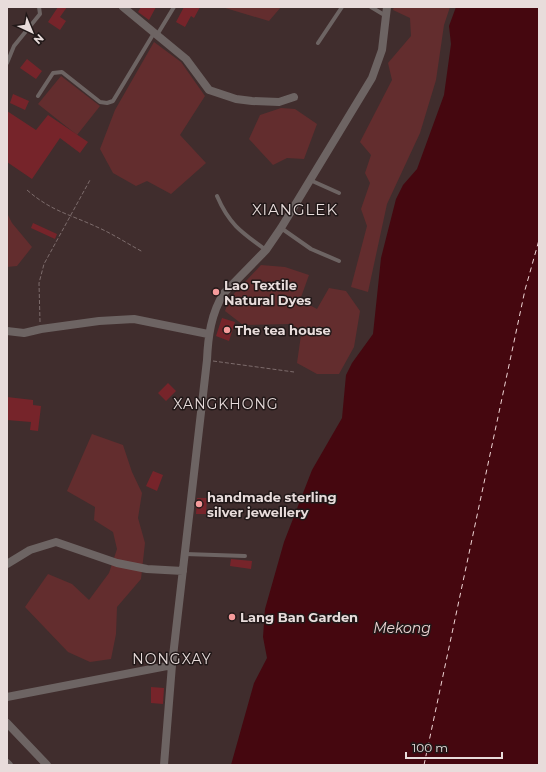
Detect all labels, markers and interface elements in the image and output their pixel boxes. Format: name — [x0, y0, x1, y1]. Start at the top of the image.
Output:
north arrow — [12, 12, 52, 52]
text: N — [31, 31, 47, 47]
district label: XIANGLEK — [252, 200, 338, 219]
place label: Lao Textile Natural Dyes — [224, 277, 311, 308]
marker: Lao Textile Natural Dyes — [211, 287, 221, 297]
place label: The tea house — [235, 322, 331, 338]
marker: The tea house — [222, 325, 232, 335]
district label: XANGKHONG — [173, 395, 279, 413]
place label: handmade sterling silver jewellery — [207, 489, 337, 520]
marker: handmade sterling silver jewellery — [194, 499, 204, 509]
place label: Lang Ban Garden — [240, 609, 358, 625]
marker: Lang Ban Garden — [227, 612, 237, 622]
water label: Mekong — [373, 619, 431, 637]
district label: NONGXAY — [132, 650, 212, 668]
scale bar — [406, 734, 502, 760]
text: 100 m — [412, 740, 448, 755]

